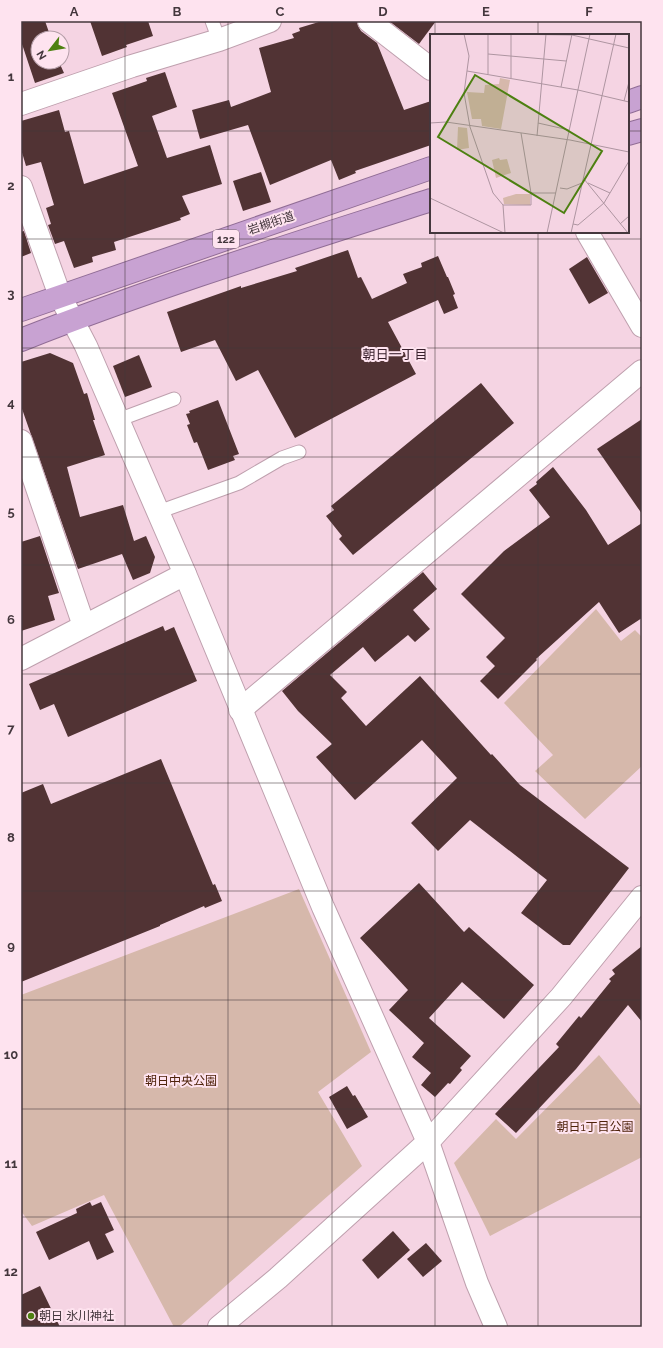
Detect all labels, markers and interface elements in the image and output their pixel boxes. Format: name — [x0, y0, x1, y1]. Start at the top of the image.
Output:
text: A — [70, 4, 79, 19]
text: B — [173, 4, 182, 19]
text: C — [276, 4, 285, 19]
text: D — [378, 4, 388, 19]
text: E — [482, 4, 490, 19]
text: F — [585, 4, 593, 19]
north arrow — [30, 30, 70, 70]
inset map — [430, 34, 629, 233]
text: N — [34, 48, 50, 62]
text: 1 — [8, 69, 15, 84]
text: 2 — [7, 178, 15, 193]
street label: 岩槻街道 — [246, 209, 296, 237]
road number: 122 — [213, 230, 239, 248]
text: 3 — [7, 286, 15, 301]
district label: 朝日一丁目 — [362, 347, 428, 362]
text: 4 — [7, 395, 15, 410]
text: 5 — [7, 504, 15, 519]
text: 6 — [7, 612, 15, 627]
text: 7 — [7, 721, 15, 736]
text: 8 — [7, 830, 15, 845]
text: 9 — [7, 938, 15, 953]
text: 10 — [4, 1047, 18, 1062]
park label: 朝日中央公園 — [145, 1074, 217, 1088]
park label: 朝日1丁目公園 — [556, 1120, 634, 1134]
text: 11 — [5, 1156, 18, 1171]
text: 12 — [4, 1264, 18, 1279]
place label: 朝日 氷川神社 — [39, 1309, 114, 1323]
marker: 朝日 氷川神社 — [26, 1311, 36, 1321]

